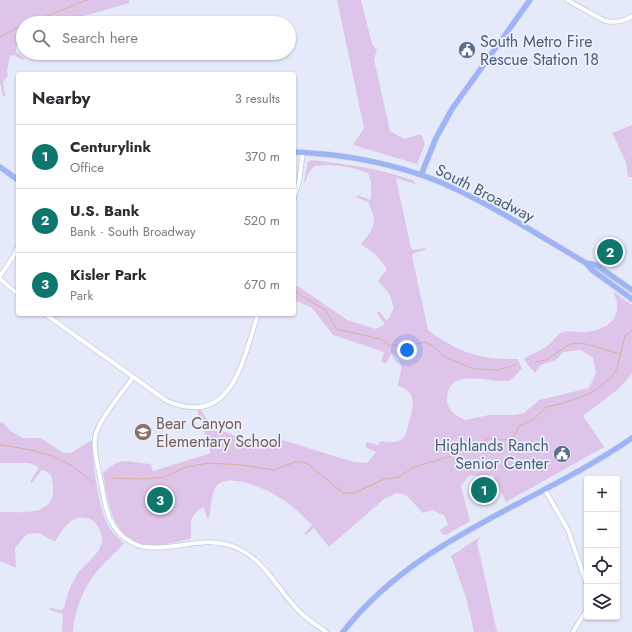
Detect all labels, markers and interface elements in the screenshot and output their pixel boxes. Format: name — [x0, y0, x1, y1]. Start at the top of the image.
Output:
search box — [16, 16, 296, 60]
icon: search — [30, 27, 52, 49]
text: Search here — [62, 27, 138, 49]
place label: South Metro Fire Rescue Station 18 — [480, 30, 599, 71]
public building icon: South Metro Fire Rescue Station 18 — [457, 40, 477, 60]
text: Nearby — [32, 86, 90, 110]
text: 3 results — [235, 89, 280, 108]
text: Centurylink — [70, 136, 151, 158]
text: 1 — [42, 147, 48, 166]
text: 370 m — [244, 147, 280, 166]
text: Office — [70, 158, 104, 177]
street label: South Broadway — [432, 158, 539, 228]
text: U.S. Bank — [70, 200, 139, 222]
text: 2 — [41, 211, 49, 230]
text: 520 m — [243, 211, 280, 230]
text: Bank · South Broadway — [70, 222, 196, 241]
pin: 2 — [597, 237, 623, 267]
text: Kisler Park — [70, 264, 147, 286]
text: 3 — [41, 275, 49, 294]
text: 670 m — [244, 275, 280, 294]
text: Park — [70, 286, 93, 305]
your location — [397, 340, 417, 360]
place label: Bear Canyon Elementary School — [156, 412, 281, 453]
school or university icon: Bear Canyon Elementary School — [133, 422, 153, 442]
place label: Highlands Ranch Senior Center — [435, 434, 550, 475]
public building icon: Highlands Ranch Senior Center — [552, 444, 572, 464]
pin: 1 — [471, 475, 497, 505]
map controls — [584, 476, 620, 620]
button: + — [584, 476, 620, 512]
pin: 3 — [147, 485, 173, 515]
button: − — [584, 512, 620, 548]
button: locate — [584, 548, 620, 584]
button: layers — [584, 584, 620, 620]

